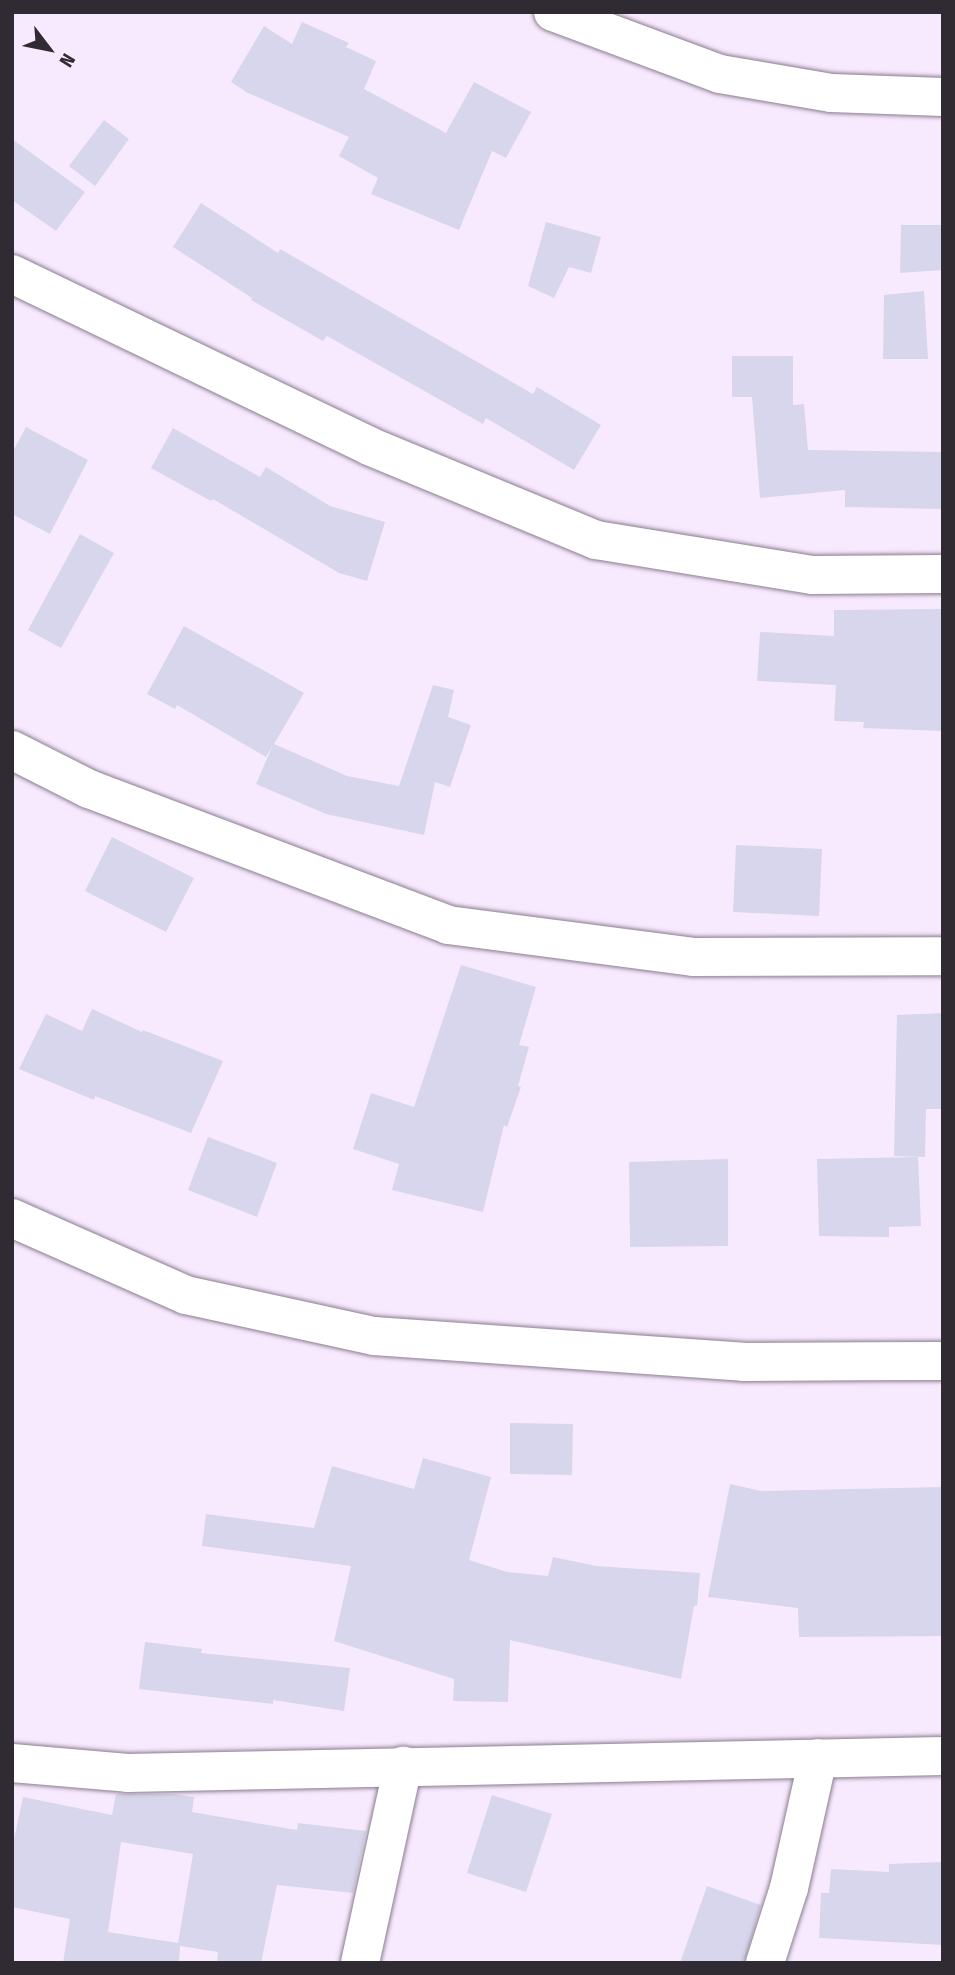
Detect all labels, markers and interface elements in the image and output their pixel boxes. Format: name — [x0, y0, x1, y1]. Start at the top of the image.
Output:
north arrow — [14, 14, 84, 84]
text: N — [54, 49, 80, 71]

